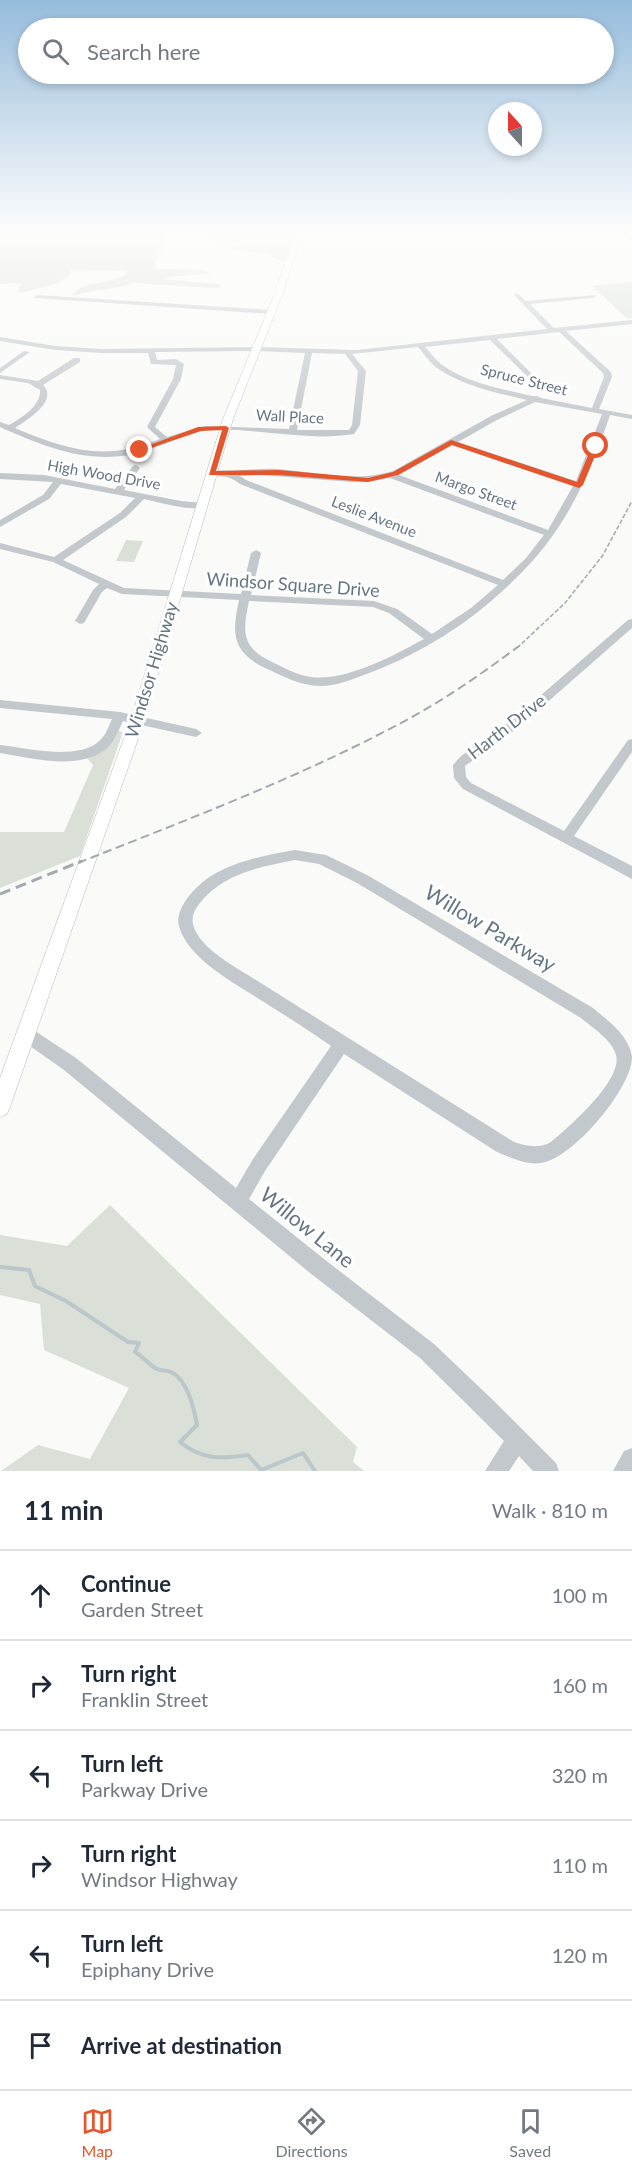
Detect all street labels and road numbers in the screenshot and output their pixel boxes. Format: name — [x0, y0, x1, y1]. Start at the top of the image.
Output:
street label: Spruce Street — [479, 360, 570, 399]
street label: Wall Place — [256, 405, 325, 427]
street label: High Wood Drive — [46, 455, 162, 493]
street label: Margo Street — [433, 467, 520, 513]
street label: Leslie Avenue — [329, 492, 419, 541]
street label: Windsor Square Drive — [206, 567, 381, 601]
street label: Windsor Highway — [120, 598, 182, 740]
street label: Harth Drive — [463, 689, 550, 764]
street label: Willow Parkway — [421, 879, 561, 977]
street label: Willow Lane — [256, 1181, 360, 1272]

